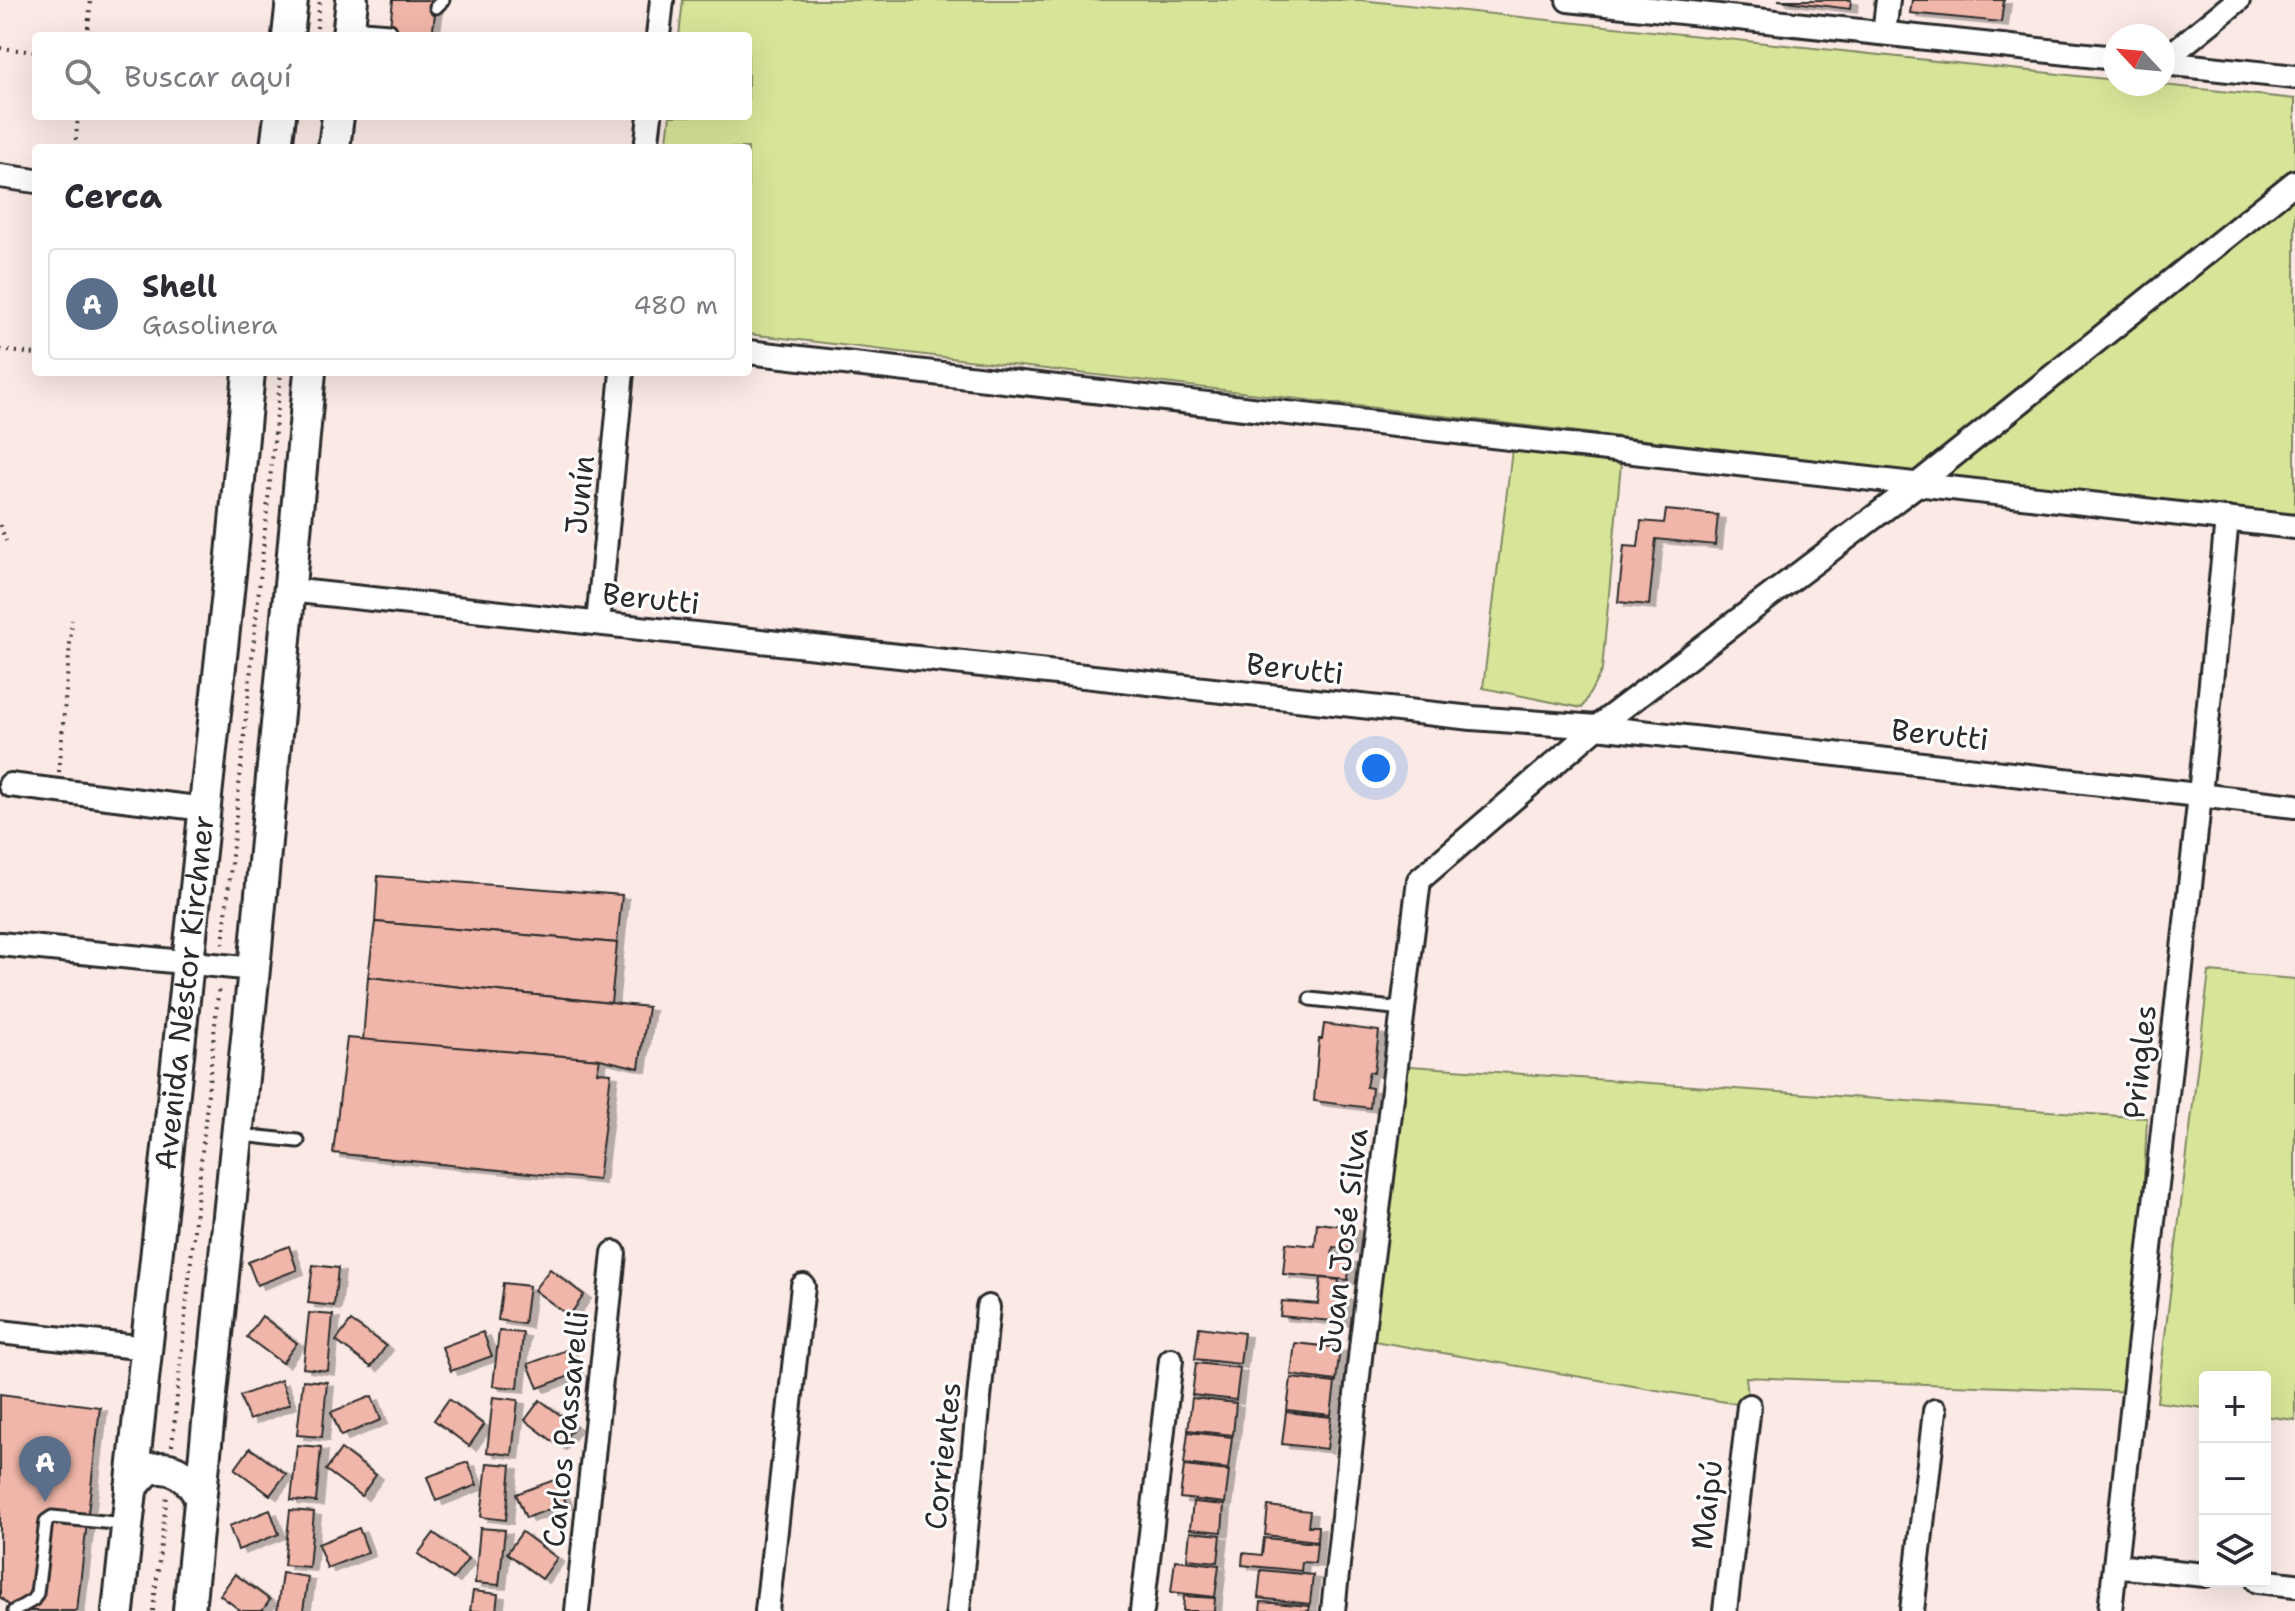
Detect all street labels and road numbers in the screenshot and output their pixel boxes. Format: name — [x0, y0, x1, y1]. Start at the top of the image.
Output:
street label: Junín — [555, 453, 604, 537]
street label: Berutti — [600, 573, 702, 624]
street label: Berutti — [1244, 643, 1346, 694]
street label: Berutti — [1889, 709, 1991, 760]
street label: Avenida Néstor Kirchner — [145, 813, 224, 1172]
street label: Pringles — [2113, 1003, 2166, 1121]
street label: Juan José Silva — [1309, 1126, 1378, 1356]
street label: Carlos Passarelli — [533, 1308, 598, 1549]
street label: Corrientes — [914, 1380, 971, 1532]
street label: Maipú — [1681, 1458, 1732, 1552]

